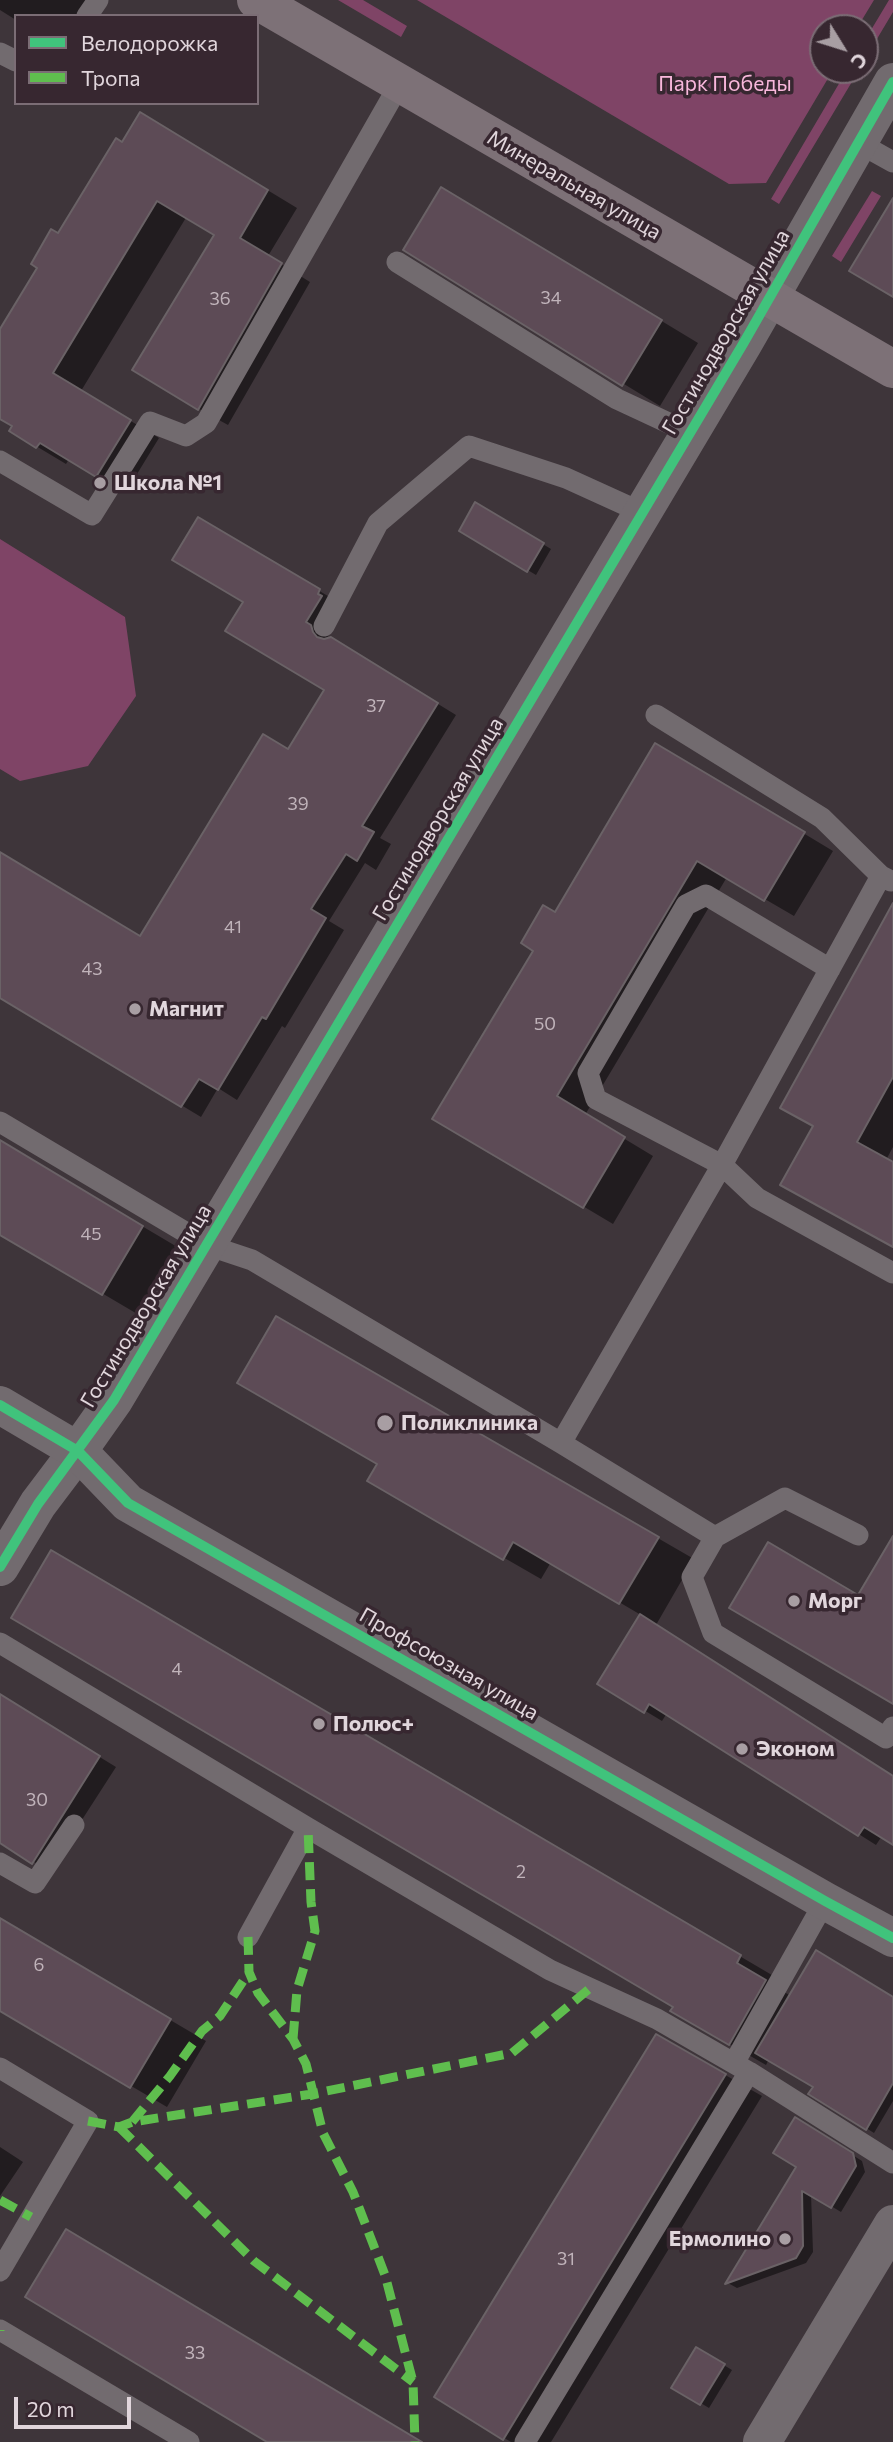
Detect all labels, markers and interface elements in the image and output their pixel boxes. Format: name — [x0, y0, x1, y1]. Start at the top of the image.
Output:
legend — [14, 14, 259, 105]
north arrow — [809, 14, 879, 84]
text: Велодорожка — [81, 30, 218, 55]
text: С — [846, 49, 872, 73]
text: Тропа — [81, 65, 140, 90]
park label: Парк Победы — [658, 71, 792, 97]
street label: Минеральная улица — [483, 125, 665, 245]
street label: Гостинодворская улица — [657, 225, 795, 439]
house number: 34 — [540, 287, 562, 309]
house number: 36 — [209, 288, 231, 310]
place label: Школа №1 — [114, 470, 222, 496]
marker: Школа №1 — [92, 475, 108, 491]
house number: 37 — [366, 695, 386, 717]
street label: Гостинодворская улица — [367, 713, 509, 925]
house number: 39 — [287, 793, 309, 815]
house number: 41 — [224, 916, 242, 938]
house number: 43 — [81, 958, 103, 980]
place label: Магнит — [149, 996, 224, 1022]
marker: Магнит — [127, 1001, 143, 1017]
house number: 50 — [534, 1013, 556, 1035]
street label: Гостинодворская улица — [75, 1200, 217, 1412]
house number: 45 — [80, 1223, 102, 1245]
place label: Поликлиника — [401, 1410, 538, 1436]
marker: Поликлиника — [375, 1413, 395, 1433]
place label: Морг — [808, 1588, 862, 1614]
marker: Морг — [786, 1593, 802, 1609]
street label: Профсоюзная улица — [355, 1602, 543, 1726]
house number: 4 — [172, 1658, 182, 1680]
place label: Полюс+ — [333, 1711, 414, 1737]
marker: Полюс+ — [311, 1716, 327, 1732]
place label: Эконом — [756, 1736, 835, 1762]
marker: Эконом — [734, 1741, 750, 1757]
house number: 30 — [26, 1789, 48, 1811]
house number: 2 — [516, 1861, 526, 1883]
house number: 6 — [34, 1954, 44, 1976]
place label: Ермолино — [669, 2226, 771, 2252]
marker: Ермолино — [777, 2231, 793, 2247]
house number: 31 — [557, 2248, 575, 2270]
house number: 33 — [185, 2342, 205, 2364]
scale bar — [18, 2382, 135, 2426]
text: 20 m — [27, 2396, 75, 2421]

